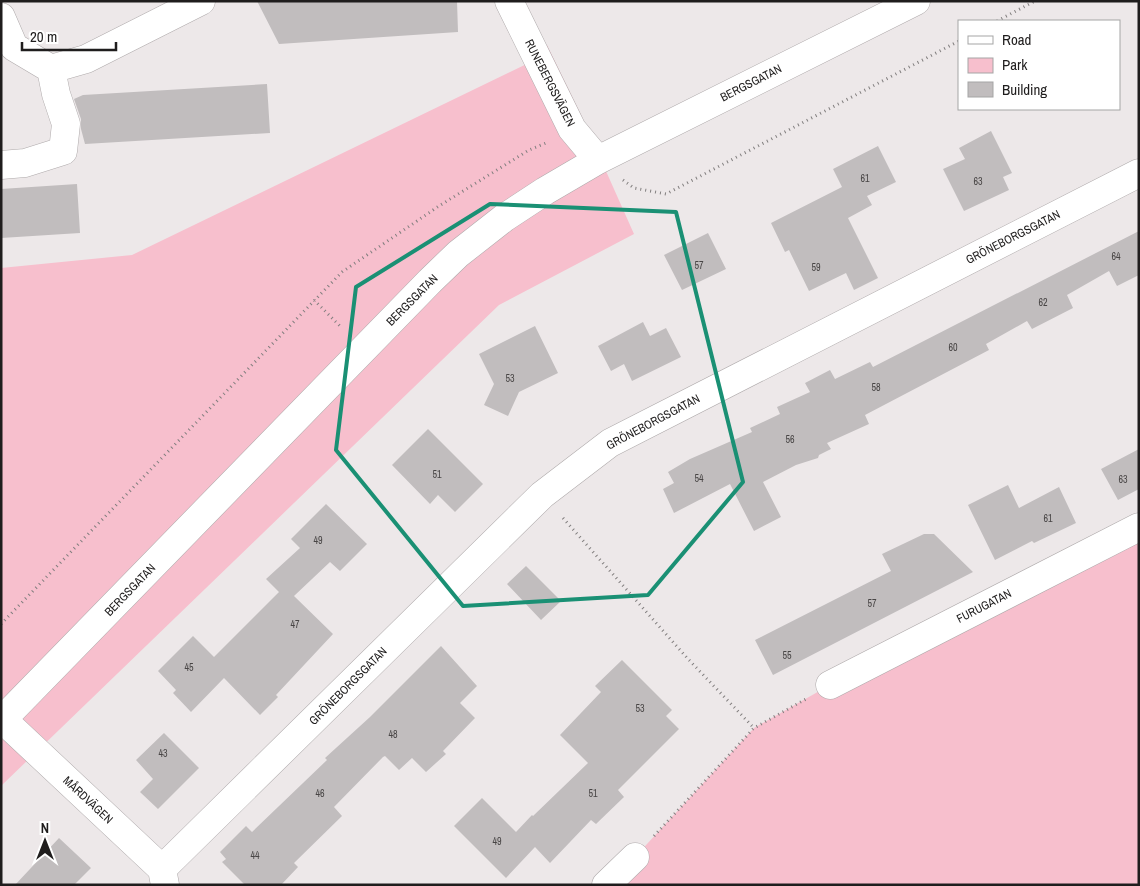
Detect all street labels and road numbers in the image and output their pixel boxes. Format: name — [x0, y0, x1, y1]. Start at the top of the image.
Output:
street label: RUNEBERGSVÄGEN — [521, 37, 579, 129]
street label: BERGSGATAN — [718, 61, 784, 105]
street label: GRÖNEBORGSGATAN — [963, 205, 1063, 268]
street label: BERGSGATAN — [383, 271, 441, 329]
street label: GRÖNEBORGSGATAN — [603, 390, 703, 453]
street label: BERGSGATAN — [101, 560, 159, 620]
street label: FURUGATAN — [954, 585, 1014, 627]
street label: GRÖNEBORGSGATAN — [305, 643, 390, 728]
street label: MÅRDVÄGEN — [60, 773, 116, 827]

